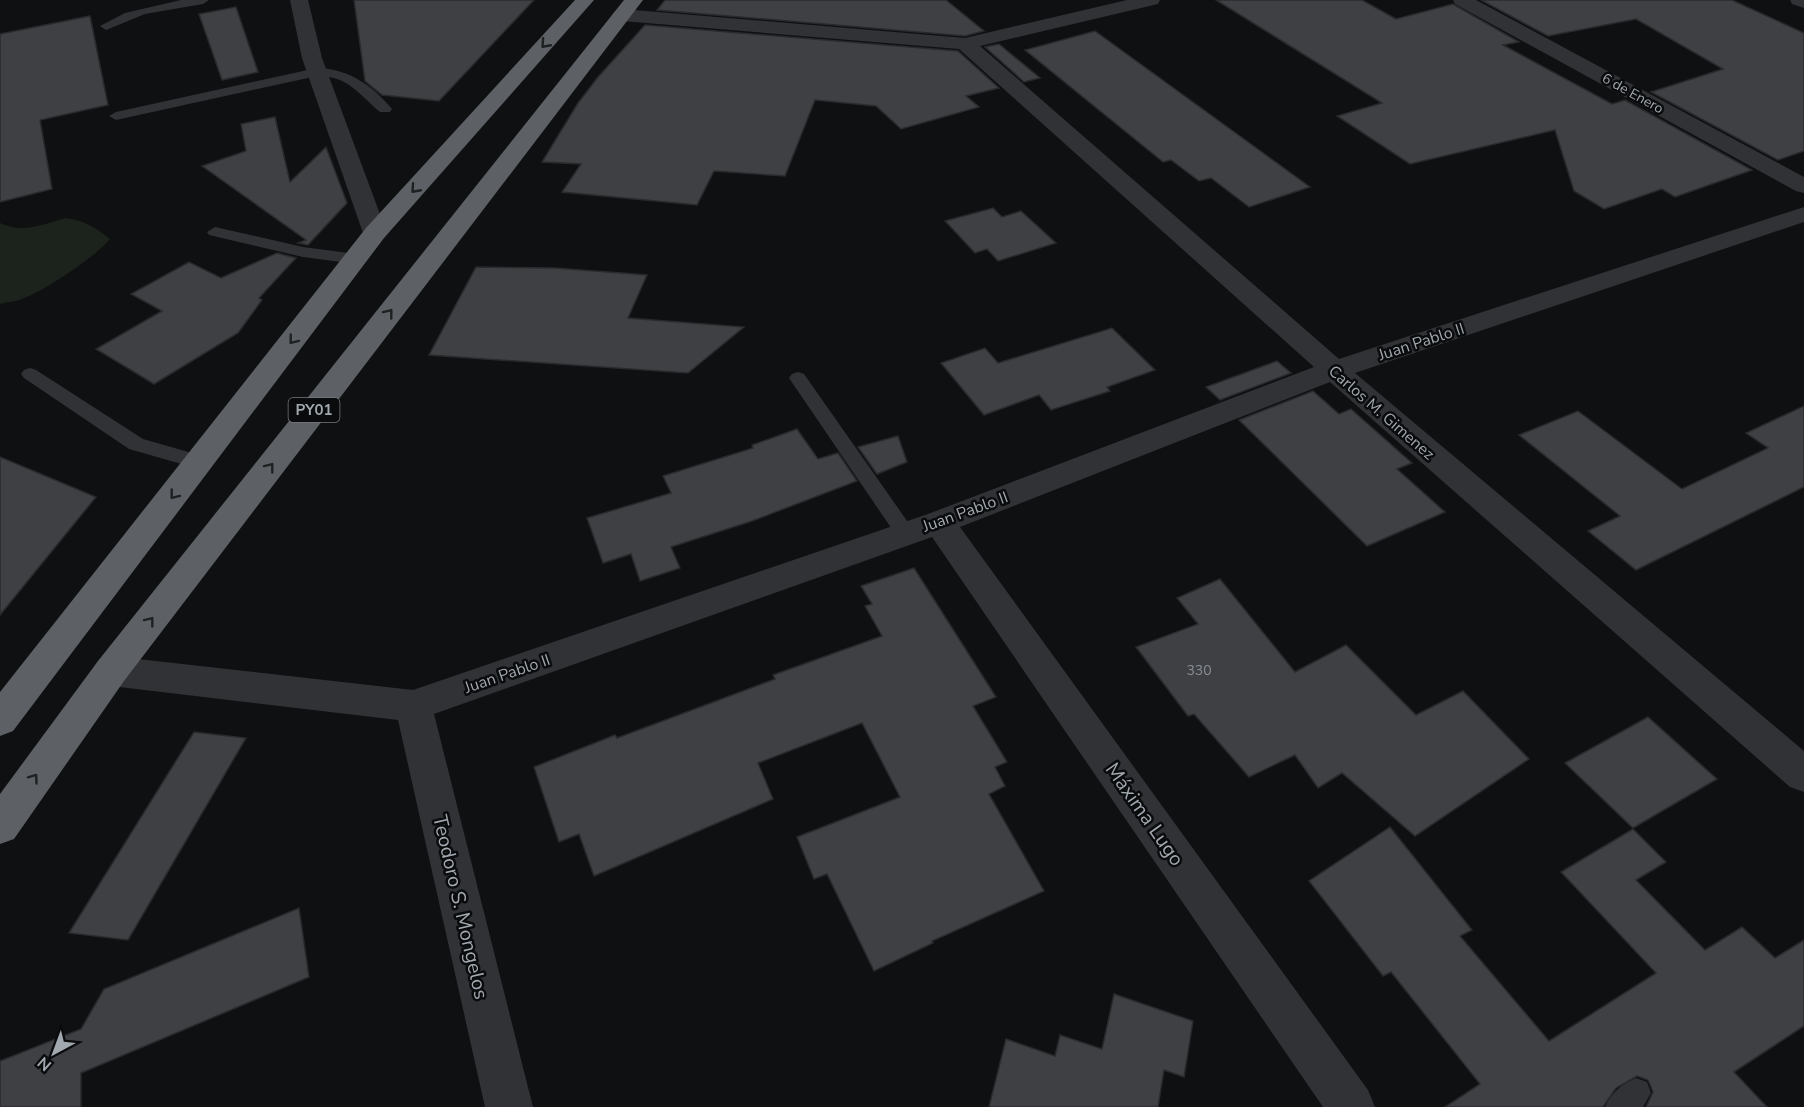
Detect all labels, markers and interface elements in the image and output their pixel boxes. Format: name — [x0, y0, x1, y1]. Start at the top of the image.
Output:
one-way arrow — [542, 36, 553, 47]
street label: 6 de Enero — [1599, 69, 1667, 118]
one-way arrow — [411, 182, 422, 192]
one-way arrow — [382, 309, 393, 320]
street label: Juan Pablo II — [1375, 318, 1467, 367]
one-way arrow — [289, 334, 300, 345]
street label: Carlos M. Gimenez — [1324, 360, 1439, 465]
road number: PY01 — [288, 398, 340, 422]
one-way arrow — [262, 463, 273, 474]
street label: Juan Pablo II — [919, 486, 1011, 538]
one-way arrow — [170, 488, 181, 499]
one-way arrow — [142, 617, 153, 628]
street label: Juan Pablo II — [461, 649, 553, 699]
house number: 330 — [1186, 661, 1212, 680]
street label: Máxima Lugo — [1099, 757, 1190, 871]
one-way arrow — [27, 774, 38, 785]
street label: Teodoro S. Mongelos — [426, 812, 495, 1002]
north arrow — [24, 1023, 84, 1083]
text: N — [33, 1051, 57, 1076]

